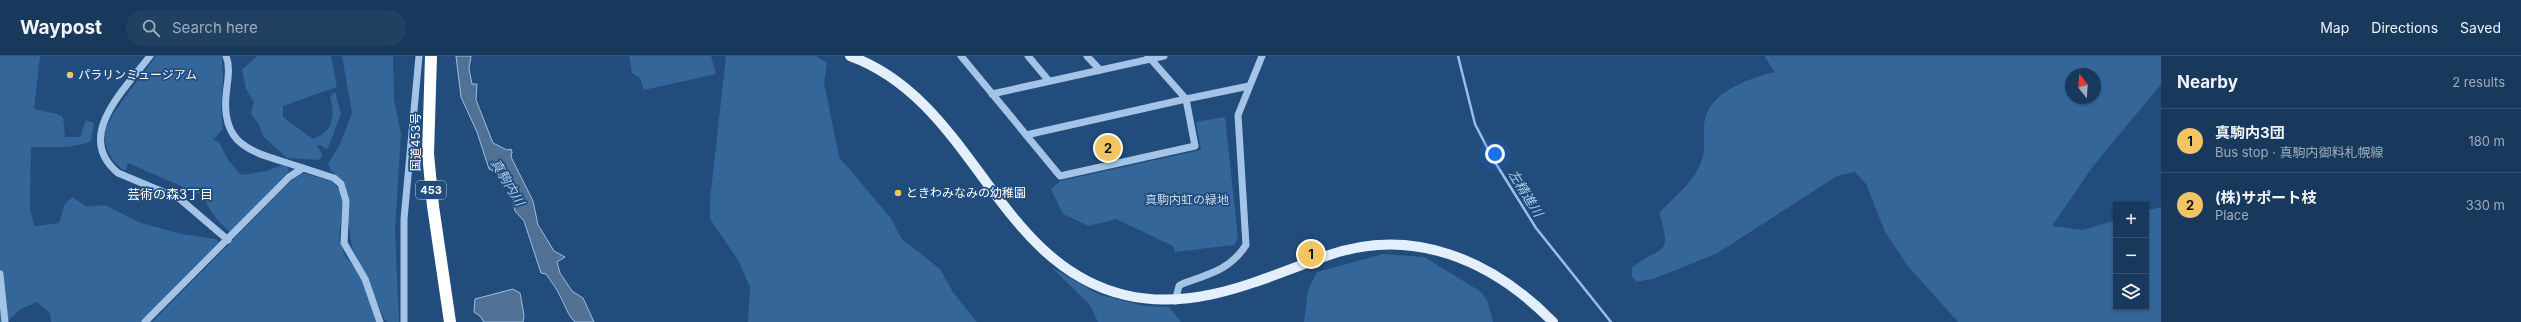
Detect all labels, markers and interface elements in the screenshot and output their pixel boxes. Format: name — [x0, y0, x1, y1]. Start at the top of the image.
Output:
search box — [126, 10, 406, 46]
text: Waypost — [20, 16, 102, 39]
icon: search — [140, 17, 162, 39]
text: Search here — [172, 18, 258, 37]
text: Map — [2320, 19, 2349, 36]
text: Directions — [2371, 19, 2438, 36]
text: Saved — [2460, 19, 2501, 36]
place label: パラリンミュージアム — [78, 67, 197, 82]
north arrow — [2065, 68, 2101, 104]
marker: パラリンミュージアム — [65, 70, 75, 80]
text: Nearby — [2177, 72, 2238, 92]
text: 2 results — [2452, 74, 2505, 90]
street label: 国道453号 — [408, 113, 423, 171]
text: 真駒内3団 — [2215, 123, 2285, 142]
pin: 2 — [1095, 133, 1121, 163]
text: 1 — [2187, 133, 2193, 149]
text: 180 m — [2468, 133, 2505, 149]
your location — [1485, 144, 1505, 164]
text: Bus stop · 真駒内御料札幌線 — [2215, 144, 2384, 160]
water label: 真駒内川 — [488, 156, 529, 210]
water label: 左精進川 — [1505, 167, 1548, 221]
road number: 453 — [416, 181, 446, 199]
place label: ときわみなみの幼稚園 — [906, 185, 1026, 200]
district label: 芸術の森3丁目 — [127, 186, 213, 202]
marker: ときわみなみの幼稚園 — [893, 188, 903, 198]
text: (株)サポート枝 — [2215, 188, 2316, 207]
park label: 真駒内虹の緑地 — [1145, 192, 1229, 207]
text: 2 — [2186, 197, 2194, 213]
text: 330 m — [2466, 197, 2505, 213]
map controls — [2113, 202, 2149, 310]
button: + — [2113, 202, 2149, 238]
text: Place — [2215, 207, 2249, 223]
button: − — [2113, 238, 2149, 274]
pin: 1 — [1298, 239, 1324, 269]
button: layers — [2113, 274, 2149, 310]

